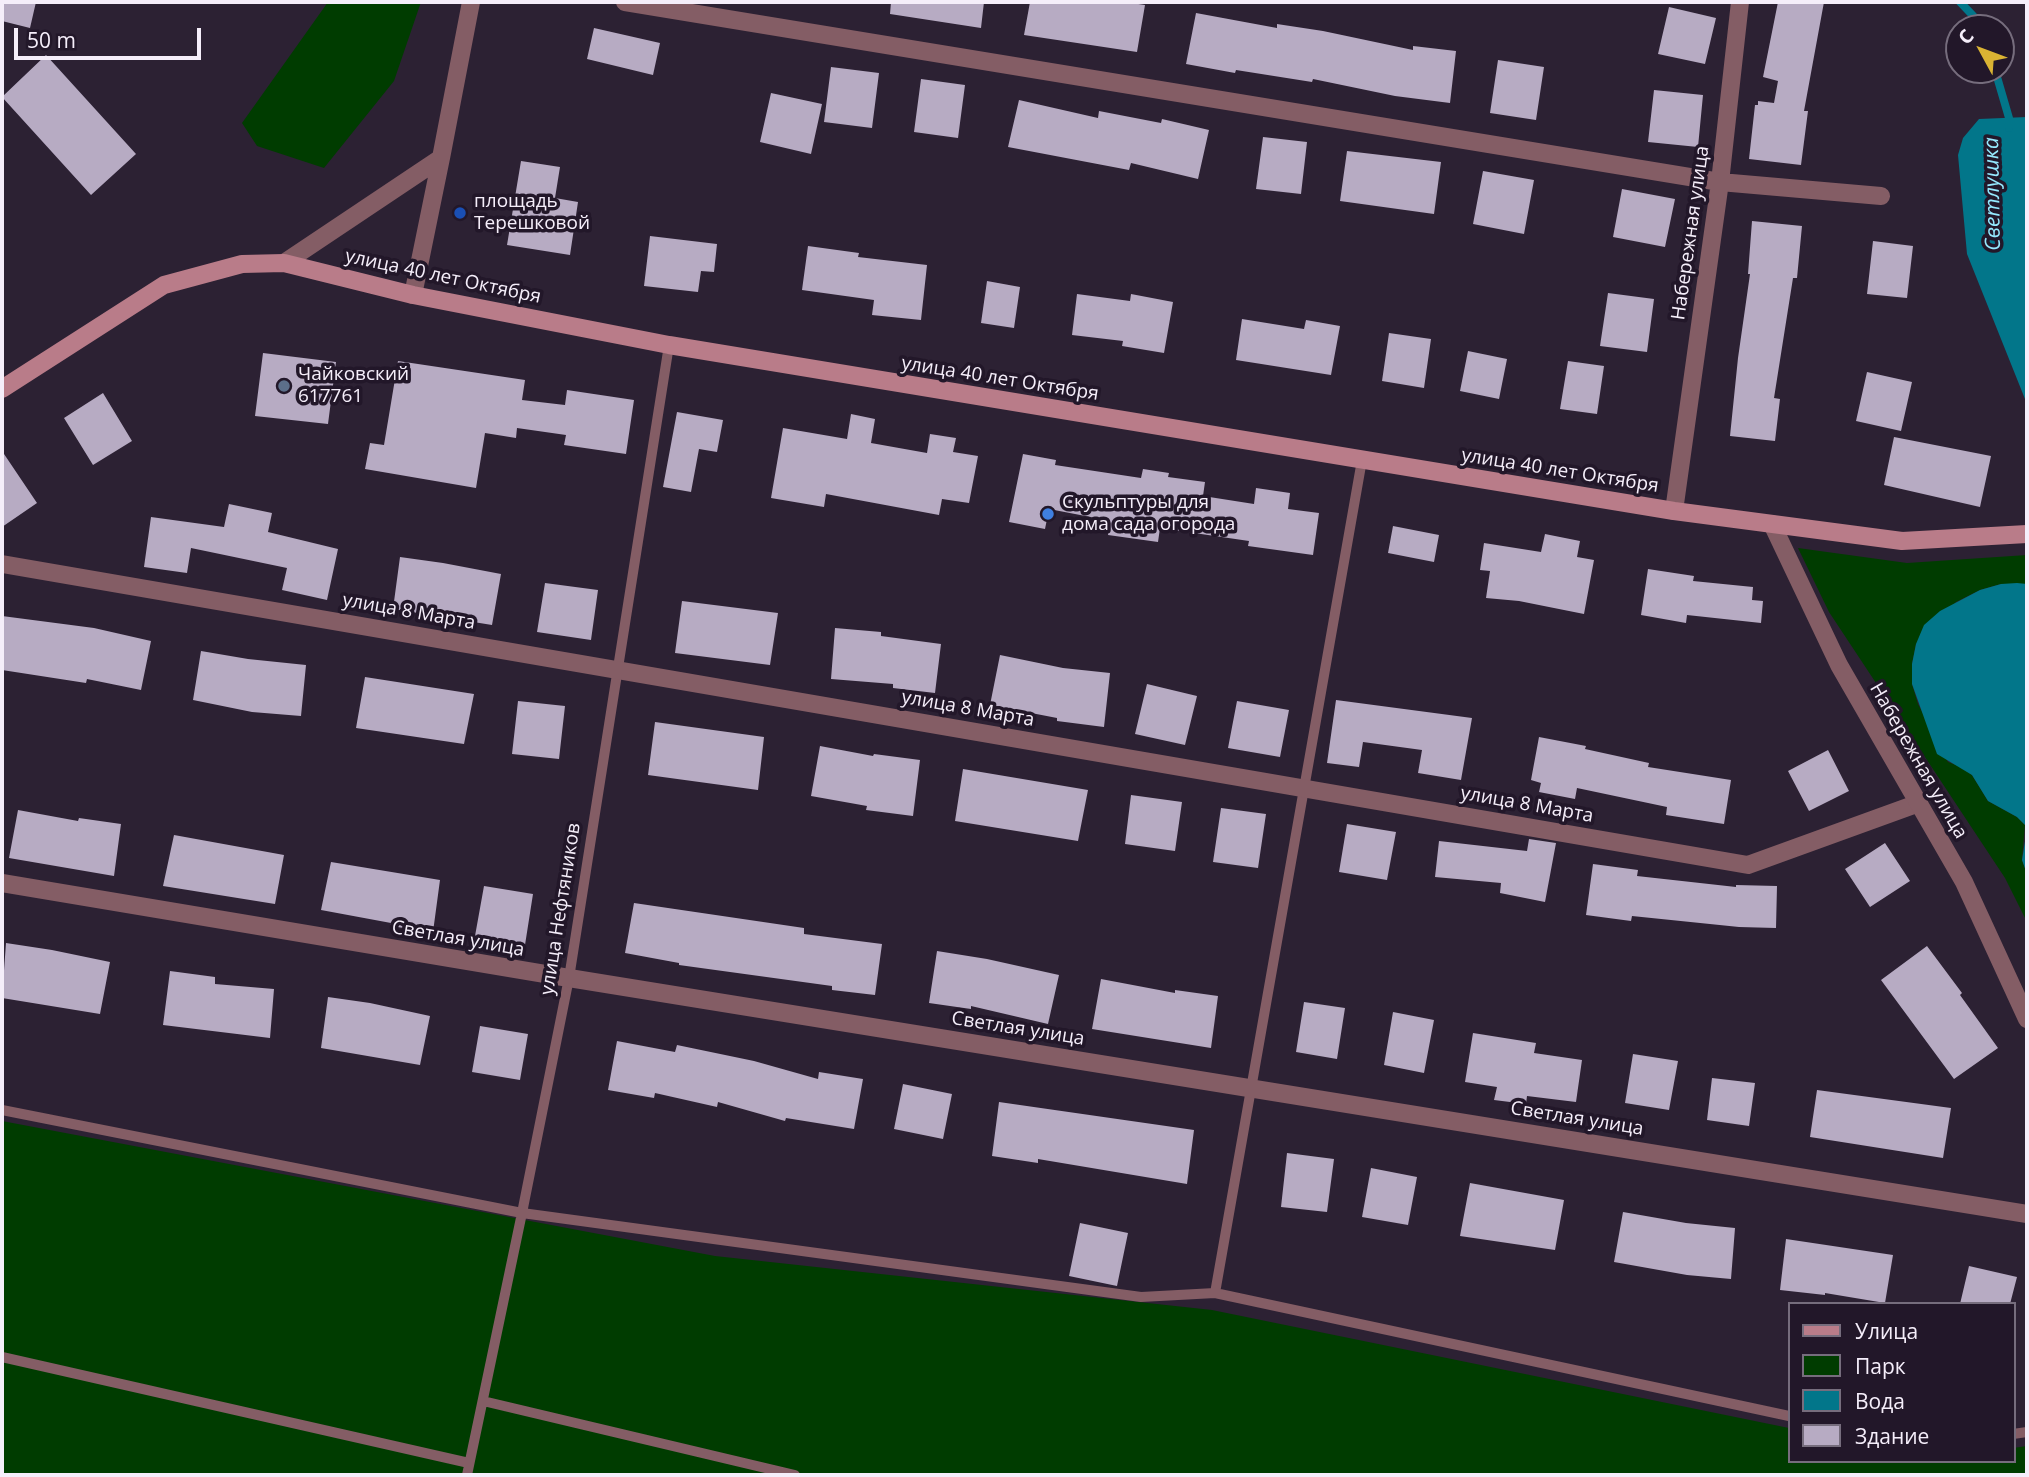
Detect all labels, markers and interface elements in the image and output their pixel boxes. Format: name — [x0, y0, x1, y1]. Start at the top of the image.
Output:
scale bar — [18, 14, 205, 58]
north arrow — [1945, 14, 2015, 84]
text: С — [1952, 23, 1979, 50]
text: 50 m — [27, 26, 76, 54]
water label: Светлушка — [1979, 137, 2007, 251]
street label: Набережная улица — [1667, 144, 1715, 322]
place label: площадь Терешковой — [474, 191, 590, 235]
marker: площадь Терешковой — [452, 205, 468, 221]
street label: улица 40 лет Октября — [343, 245, 543, 309]
street label: улица 40 лет Октября — [900, 352, 1100, 406]
place label: Чайковский 617761 — [298, 364, 409, 408]
marker: Чайковский 617761 — [276, 378, 292, 394]
street label: улица 40 лет Октября — [1460, 444, 1660, 498]
place label: Скульптуры для дома сада огорода — [1062, 492, 1235, 536]
marker: Скульптуры для дома сада огорода — [1040, 506, 1056, 522]
street label: улица 8 Марта — [341, 589, 477, 635]
street label: Набережная улица — [1864, 679, 1972, 843]
street label: улица 8 Марта — [900, 686, 1036, 732]
street label: улица 8 Марта — [1459, 782, 1595, 828]
street label: улица Нефтяников — [536, 821, 586, 997]
street label: Светлая улица — [390, 916, 526, 962]
street label: Светлая улица — [950, 1007, 1086, 1051]
street label: Светлая улица — [1509, 1097, 1645, 1141]
legend — [1787, 1302, 2015, 1463]
text: Улица — [1855, 1317, 1918, 1345]
text: Парк — [1855, 1352, 1906, 1380]
text: Вода — [1855, 1387, 1905, 1415]
text: Здание — [1855, 1422, 1929, 1450]

